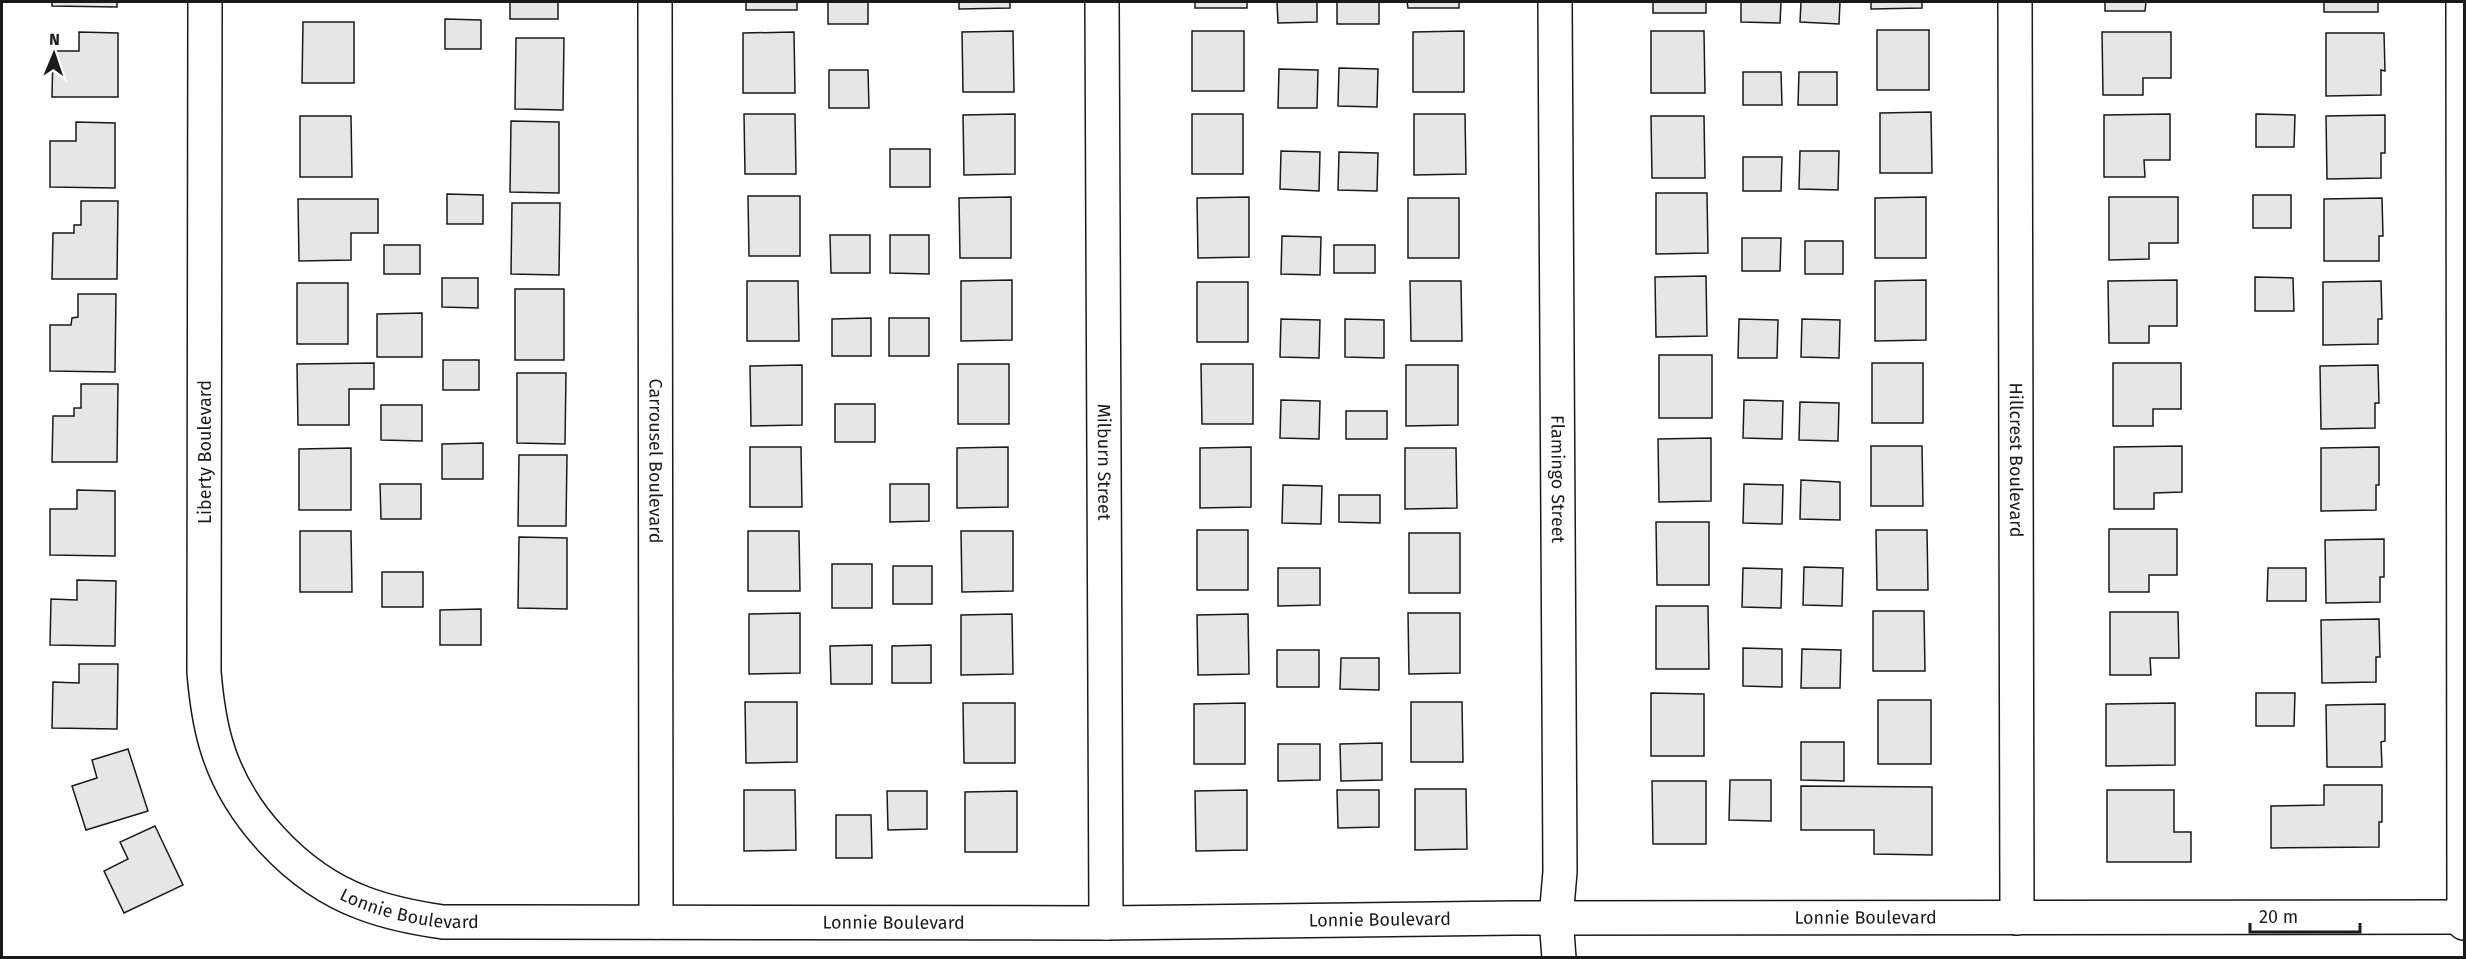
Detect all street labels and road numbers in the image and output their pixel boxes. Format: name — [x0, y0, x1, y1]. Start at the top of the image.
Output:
street label: Carrousel Boulevard — [644, 379, 667, 543]
street label: Liberty Boulevard — [194, 380, 216, 524]
street label: Hillcrest Boulevard — [2005, 383, 2027, 537]
street label: Milburn Street — [1093, 404, 1115, 521]
street label: Flamingo Street — [1546, 415, 1569, 544]
street label: Lonnie Boulevard — [336, 883, 479, 933]
street label: Lonnie Boulevard — [1795, 907, 1937, 929]
street label: Lonnie Boulevard — [1308, 908, 1451, 932]
street label: Lonnie Boulevard — [823, 912, 965, 934]

